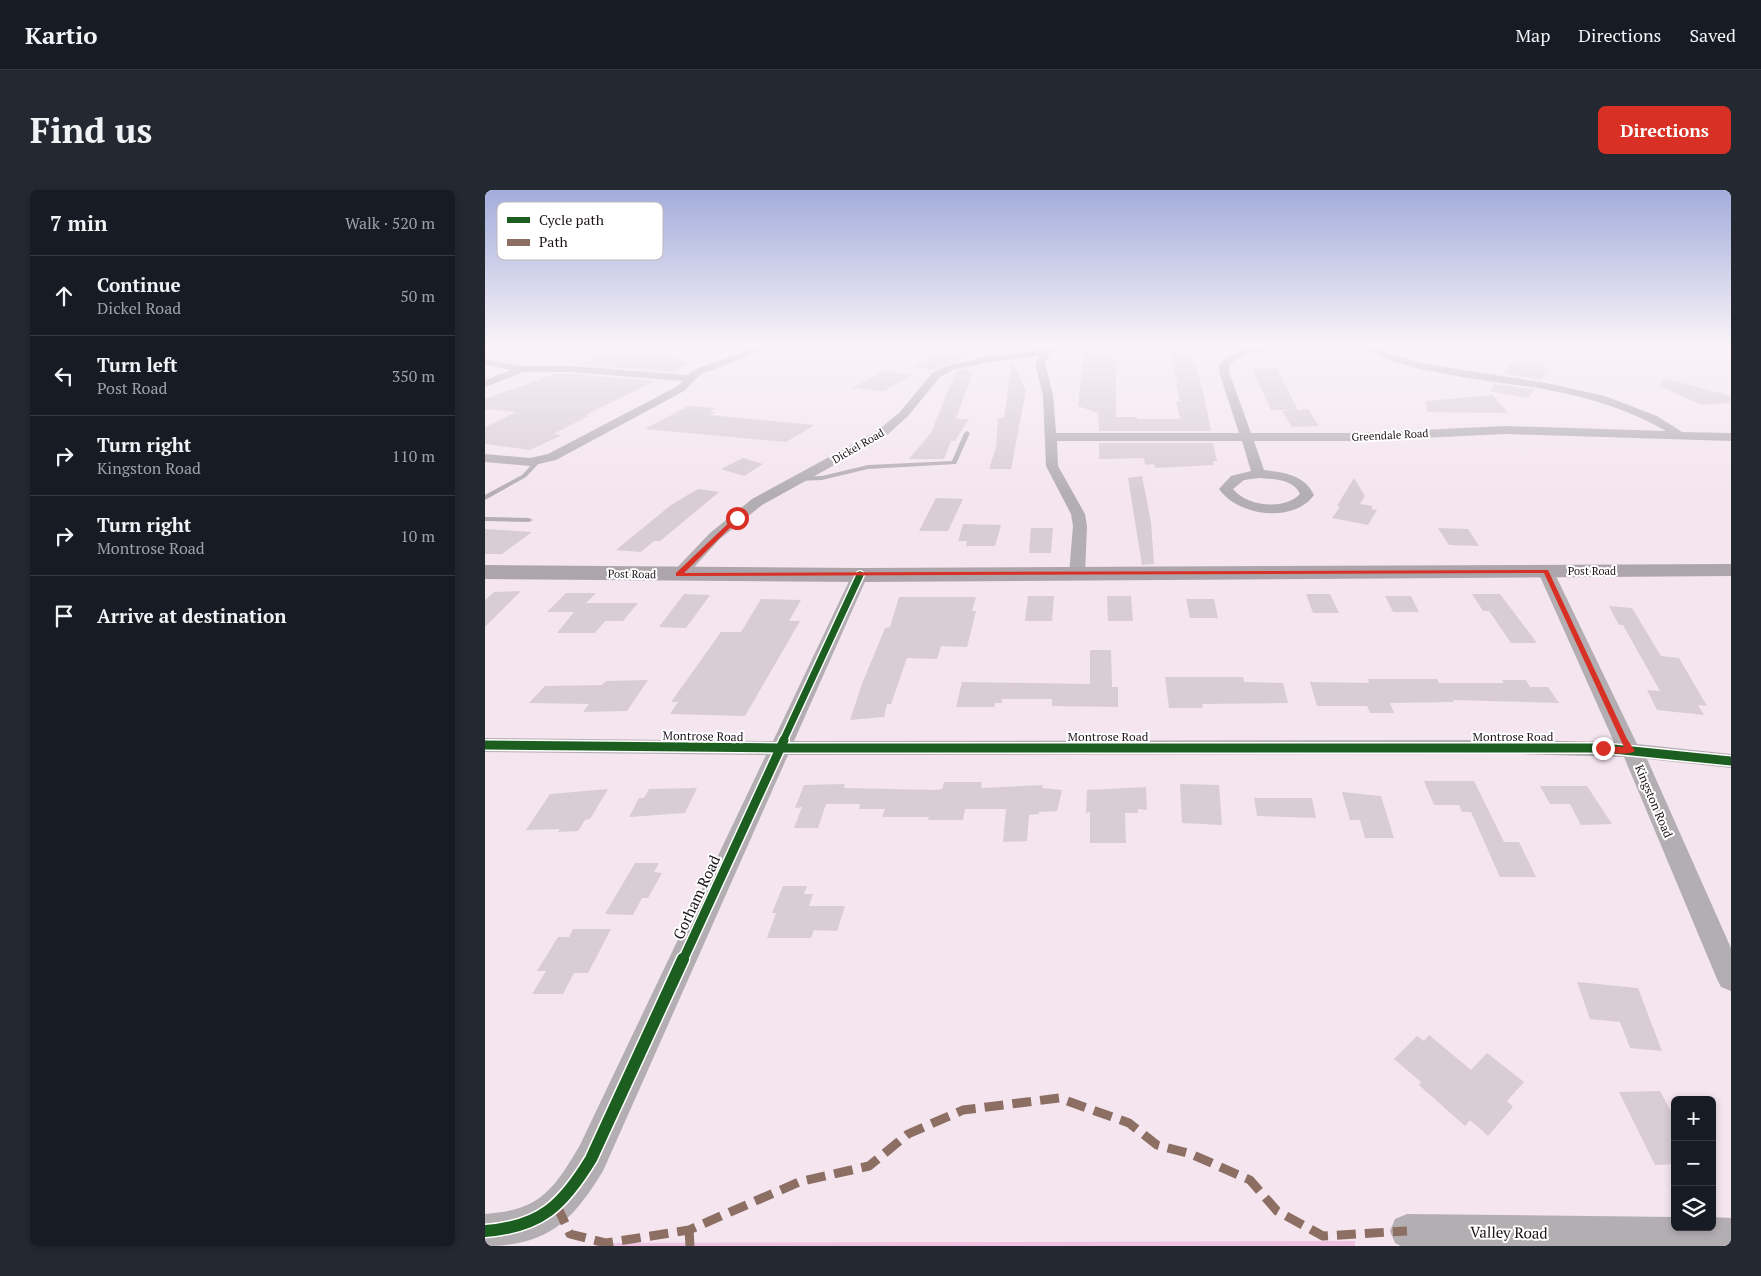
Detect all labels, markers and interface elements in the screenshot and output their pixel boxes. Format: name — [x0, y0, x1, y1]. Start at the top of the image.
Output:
text: Kartio — [25, 19, 98, 51]
text: Map — [1515, 23, 1550, 47]
text: Directions — [1578, 23, 1661, 47]
text: Saved — [1689, 23, 1736, 47]
button: Directions — [1598, 106, 1731, 154]
text: Find us — [30, 107, 152, 153]
legend — [497, 202, 663, 260]
text: 7 min — [50, 209, 107, 237]
text: Cycle path — [539, 210, 604, 229]
text: Walk · 520 m — [345, 212, 435, 234]
text: Path — [539, 232, 568, 251]
text: Continue — [97, 272, 181, 297]
icon: ahead — [50, 282, 78, 310]
text: 50 m — [400, 285, 435, 307]
text: Dickel Road — [97, 297, 181, 319]
text: Turn left — [97, 352, 178, 377]
icon: left — [50, 362, 78, 390]
text: 350 m — [392, 365, 435, 387]
text: Post Road — [97, 377, 167, 399]
street label: Dickel Road — [829, 425, 887, 467]
street label: Greendale Road — [1351, 426, 1429, 444]
text: Turn right — [97, 432, 191, 457]
icon: right — [50, 442, 78, 470]
text: 110 m — [392, 445, 435, 467]
text: Kingston Road — [97, 457, 201, 479]
route start — [726, 507, 749, 530]
text: Turn right — [97, 512, 191, 537]
icon: right — [50, 522, 78, 550]
text: 10 m — [400, 525, 435, 547]
text: Montrose Road — [97, 537, 205, 559]
street label: Post Road — [1568, 564, 1616, 578]
street label: Post Road — [608, 567, 656, 581]
icon: arrive — [50, 602, 78, 630]
text: Arrive at destination — [97, 603, 286, 628]
street label: Montrose Road — [662, 728, 744, 744]
street label: Montrose Road — [1068, 729, 1149, 744]
street label: Montrose Road — [1473, 729, 1554, 744]
route end — [1592, 737, 1615, 760]
street label: Kingston Road — [1632, 762, 1676, 840]
street label: Gorham Road — [668, 852, 724, 942]
map controls — [1671, 1096, 1716, 1231]
button: + — [1671, 1096, 1716, 1141]
button: − — [1671, 1141, 1716, 1186]
button: layers — [1671, 1186, 1716, 1231]
street label: Valley Road — [1470, 1221, 1548, 1243]

